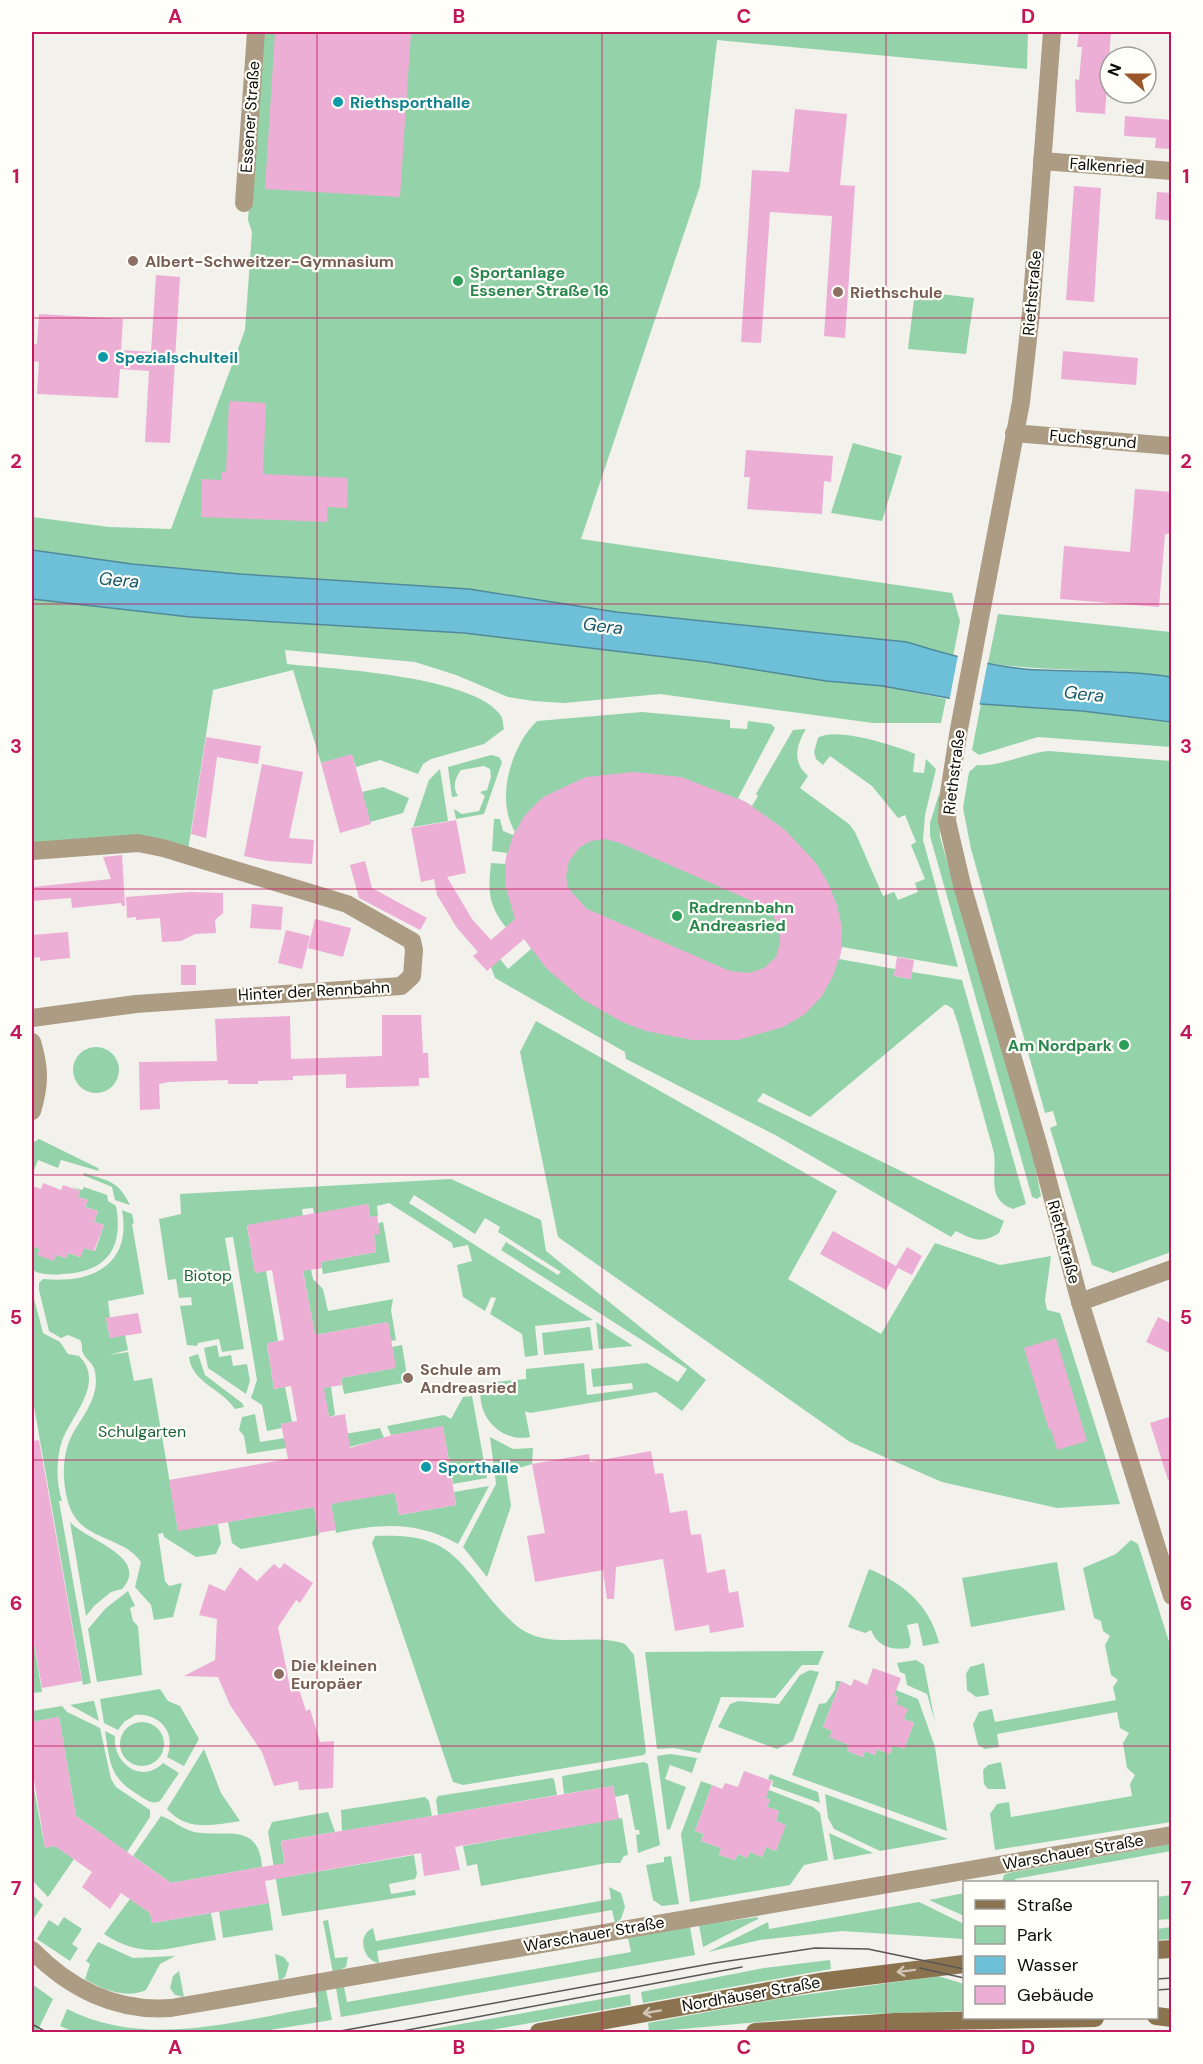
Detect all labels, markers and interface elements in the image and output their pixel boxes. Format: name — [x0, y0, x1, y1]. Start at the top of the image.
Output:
text: A — [168, 3, 182, 29]
text: B — [453, 3, 465, 29]
text: C — [737, 3, 751, 29]
text: D — [1021, 3, 1035, 29]
north arrow — [1098, 45, 1158, 105]
street label: Essener Straße — [236, 60, 264, 174]
text: N — [1103, 61, 1126, 79]
place label: Riethsporthalle — [350, 92, 470, 113]
marker: Riethsporthalle — [331, 95, 345, 109]
street label: Falkenried — [1069, 153, 1145, 179]
text: 1 — [12, 163, 20, 189]
text: 1 — [1182, 163, 1190, 189]
street label: Riethstraße — [1018, 249, 1046, 337]
place label: Albert-Schweitzer-Gymnasium — [145, 251, 394, 272]
marker: Albert-Schweitzer-Gymnasium — [126, 254, 140, 268]
place label: Sportanlage Essener Straße 16 — [470, 262, 609, 301]
marker: Sportanlage Essener Straße 16 — [451, 274, 465, 288]
place label: Riethschule — [850, 282, 943, 303]
marker: Riethschule — [831, 285, 845, 299]
place label: Spezialschulteil — [115, 347, 238, 368]
marker: Spezialschulteil — [96, 350, 110, 364]
street label: Fuchsgrund — [1049, 425, 1137, 453]
text: 2 — [10, 448, 22, 474]
text: 2 — [1180, 448, 1192, 474]
water label: Gera — [98, 566, 140, 594]
water label: Gera — [581, 612, 625, 640]
water label: Gera — [1063, 680, 1105, 708]
street label: Riethstraße — [938, 728, 970, 816]
text: 3 — [10, 733, 22, 759]
text: 3 — [1180, 733, 1192, 759]
place label: Radrennbahn Andreasried — [689, 897, 794, 936]
marker: Radrennbahn Andreasried — [670, 909, 684, 923]
street label: Hinter der Rennbahn — [237, 977, 391, 1005]
text: 4 — [10, 1019, 23, 1045]
text: 4 — [1180, 1019, 1193, 1045]
place label: Am Nordpark — [1008, 1035, 1113, 1056]
marker: Am Nordpark — [1117, 1038, 1131, 1052]
street label: Riethstraße — [1043, 1198, 1085, 1286]
park label: Biotop — [184, 1265, 232, 1286]
text: 5 — [10, 1304, 22, 1330]
text: 5 — [1180, 1304, 1192, 1330]
place label: Schule am Andreasried — [420, 1359, 517, 1398]
marker: Schule am Andreasried — [401, 1371, 415, 1385]
park label: Schulgarten — [98, 1421, 186, 1442]
place label: Sporthalle — [438, 1457, 519, 1478]
marker: Sporthalle — [419, 1460, 433, 1474]
text: 6 — [10, 1590, 22, 1616]
text: 6 — [1180, 1590, 1192, 1616]
place label: Die kleinen Europäer — [291, 1655, 377, 1694]
marker: Die kleinen Europäer — [272, 1667, 286, 1681]
street label: Warschauer Straße — [1001, 1829, 1145, 1875]
text: 7 — [11, 1875, 22, 1901]
text: 7 — [1181, 1875, 1192, 1901]
legend — [963, 1881, 1158, 2019]
text: Straße — [1017, 1893, 1073, 1917]
street label: Warschauer Straße — [522, 1911, 666, 1957]
text: Park — [1017, 1923, 1053, 1947]
text: Wasser — [1017, 1953, 1079, 1977]
one-way arrow — [897, 1965, 917, 1976]
street label: Nordhäuser Straße — [680, 1971, 822, 2017]
text: Gebäude — [1017, 1983, 1094, 2007]
one-way arrow — [642, 2007, 662, 2018]
text: A — [168, 2034, 182, 2060]
text: B — [453, 2034, 465, 2060]
text: C — [737, 2034, 751, 2060]
text: D — [1021, 2034, 1035, 2060]

